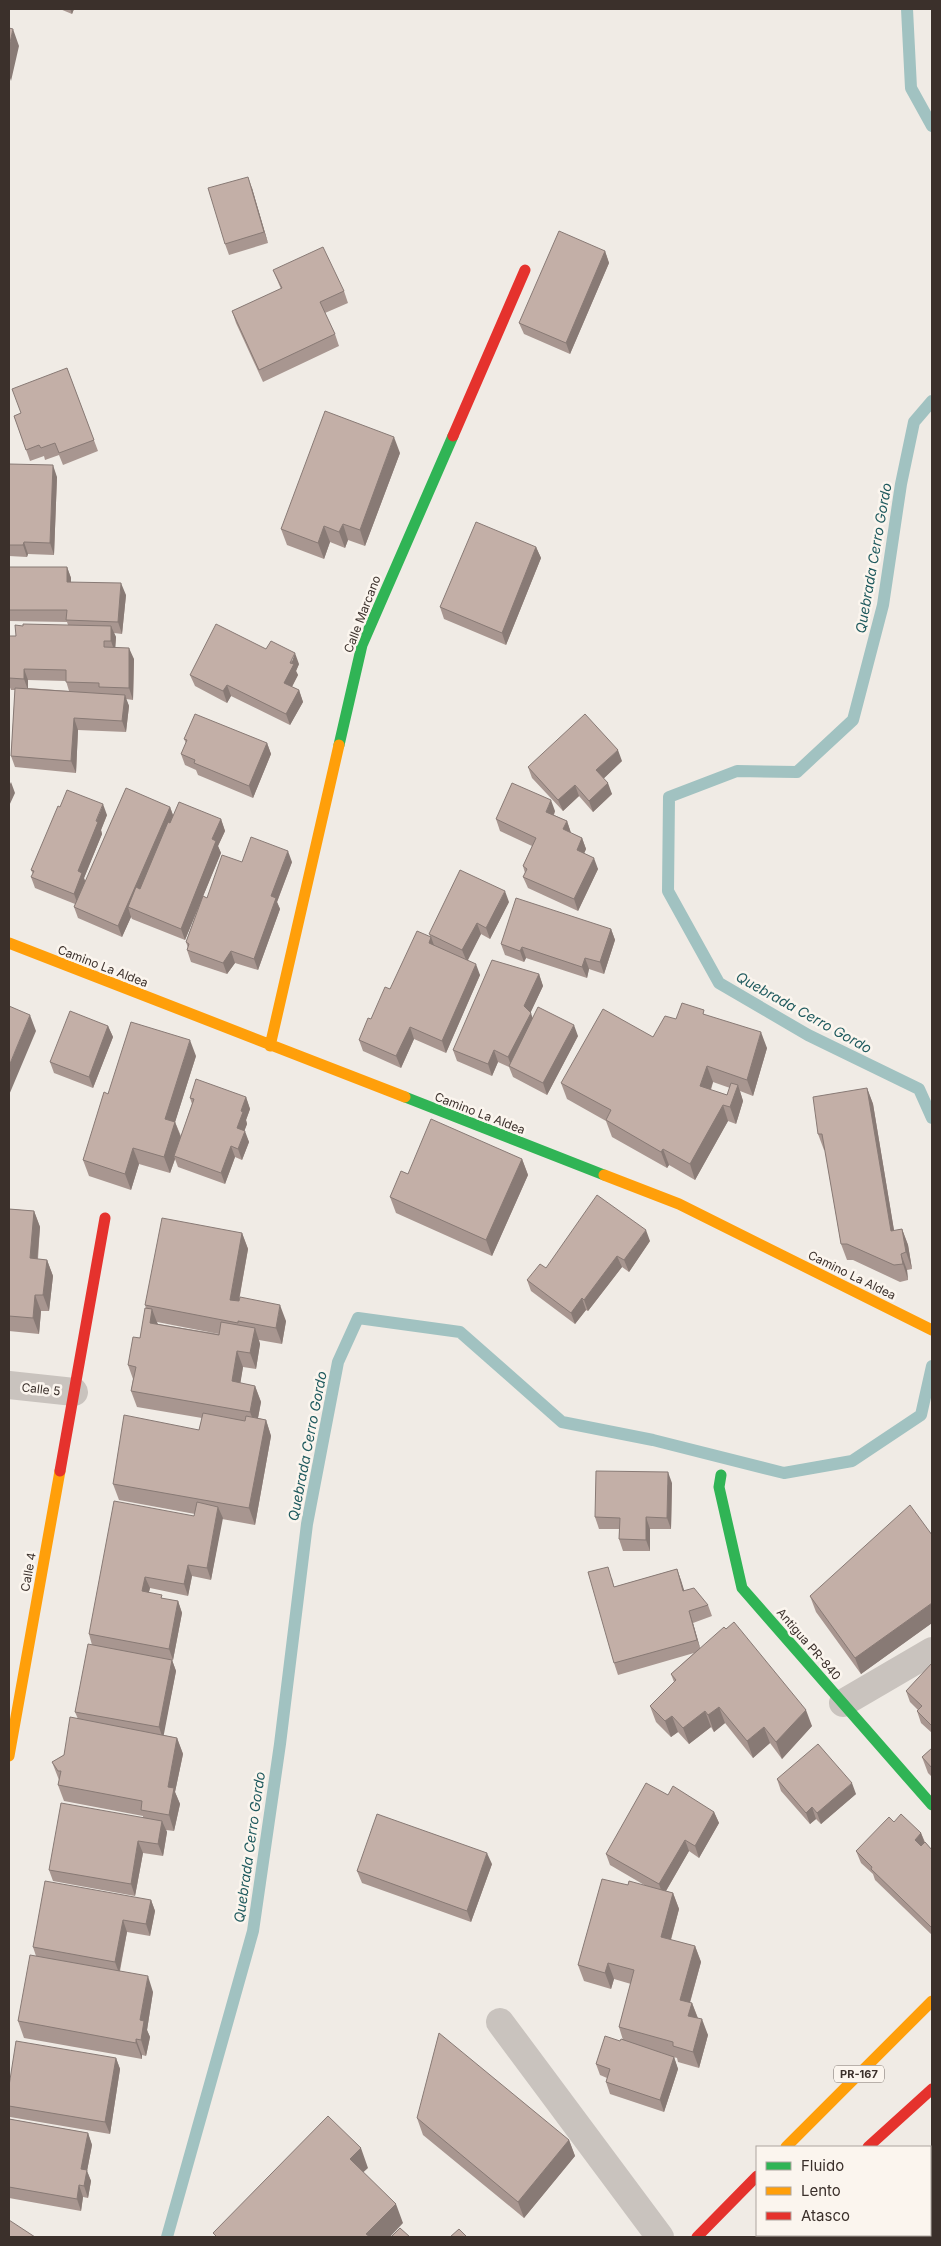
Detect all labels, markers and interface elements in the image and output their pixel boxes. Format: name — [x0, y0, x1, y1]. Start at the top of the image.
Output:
water label: Quebrada Cerro Gordo — [851, 481, 895, 635]
street label: Calle Marcano — [340, 573, 384, 655]
street label: Camino La Aldea — [56, 942, 150, 990]
water label: Quebrada Cerro Gordo — [733, 968, 875, 1056]
street label: Camino La Aldea — [433, 1089, 527, 1137]
street label: Camino La Aldea — [806, 1247, 898, 1303]
water label: Quebrada Cerro Gordo — [284, 1370, 330, 1522]
street label: Calle 5 — [21, 1380, 61, 1398]
street label: Calle 4 — [17, 1551, 39, 1593]
street label: Antigua PR-840 — [774, 1605, 844, 1683]
water label: Quebrada Cerro Gordo — [230, 1770, 268, 1924]
road number: PR-167 — [834, 2066, 884, 2082]
legend — [756, 2146, 931, 2236]
text: Fluido — [801, 2156, 844, 2175]
text: Lento — [801, 2181, 841, 2200]
text: Atasco — [801, 2206, 850, 2225]

